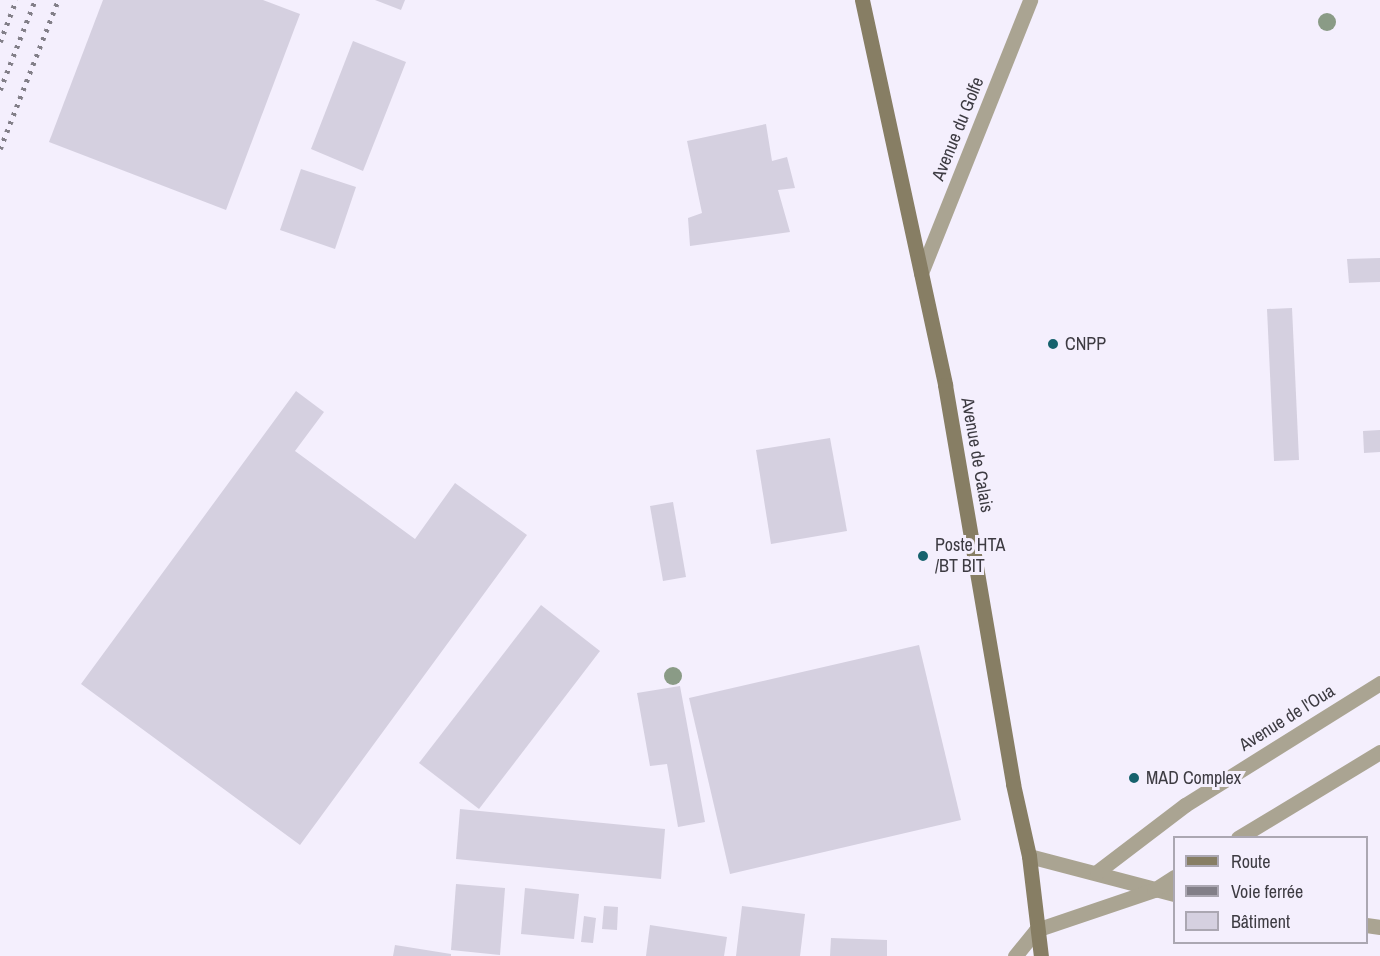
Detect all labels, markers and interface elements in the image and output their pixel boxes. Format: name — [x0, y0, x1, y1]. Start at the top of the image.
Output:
street label: Avenue du Golfe — [927, 74, 989, 184]
place label: CNPP — [1065, 333, 1106, 355]
marker: CNPP — [1046, 337, 1060, 351]
street label: Avenue de Calais — [956, 396, 998, 514]
place label: Poste HTA /BT BIT — [935, 535, 1005, 578]
marker: Poste HTA /BT BIT — [916, 549, 930, 563]
street label: Avenue de l'Oua — [1235, 680, 1339, 756]
place label: MAD Complex — [1146, 767, 1241, 789]
marker: MAD Complex — [1127, 771, 1141, 785]
legend — [1173, 836, 1368, 944]
text: Route — [1231, 849, 1270, 874]
text: Voie ferrée — [1231, 879, 1303, 904]
text: Bâtiment — [1231, 909, 1290, 934]

